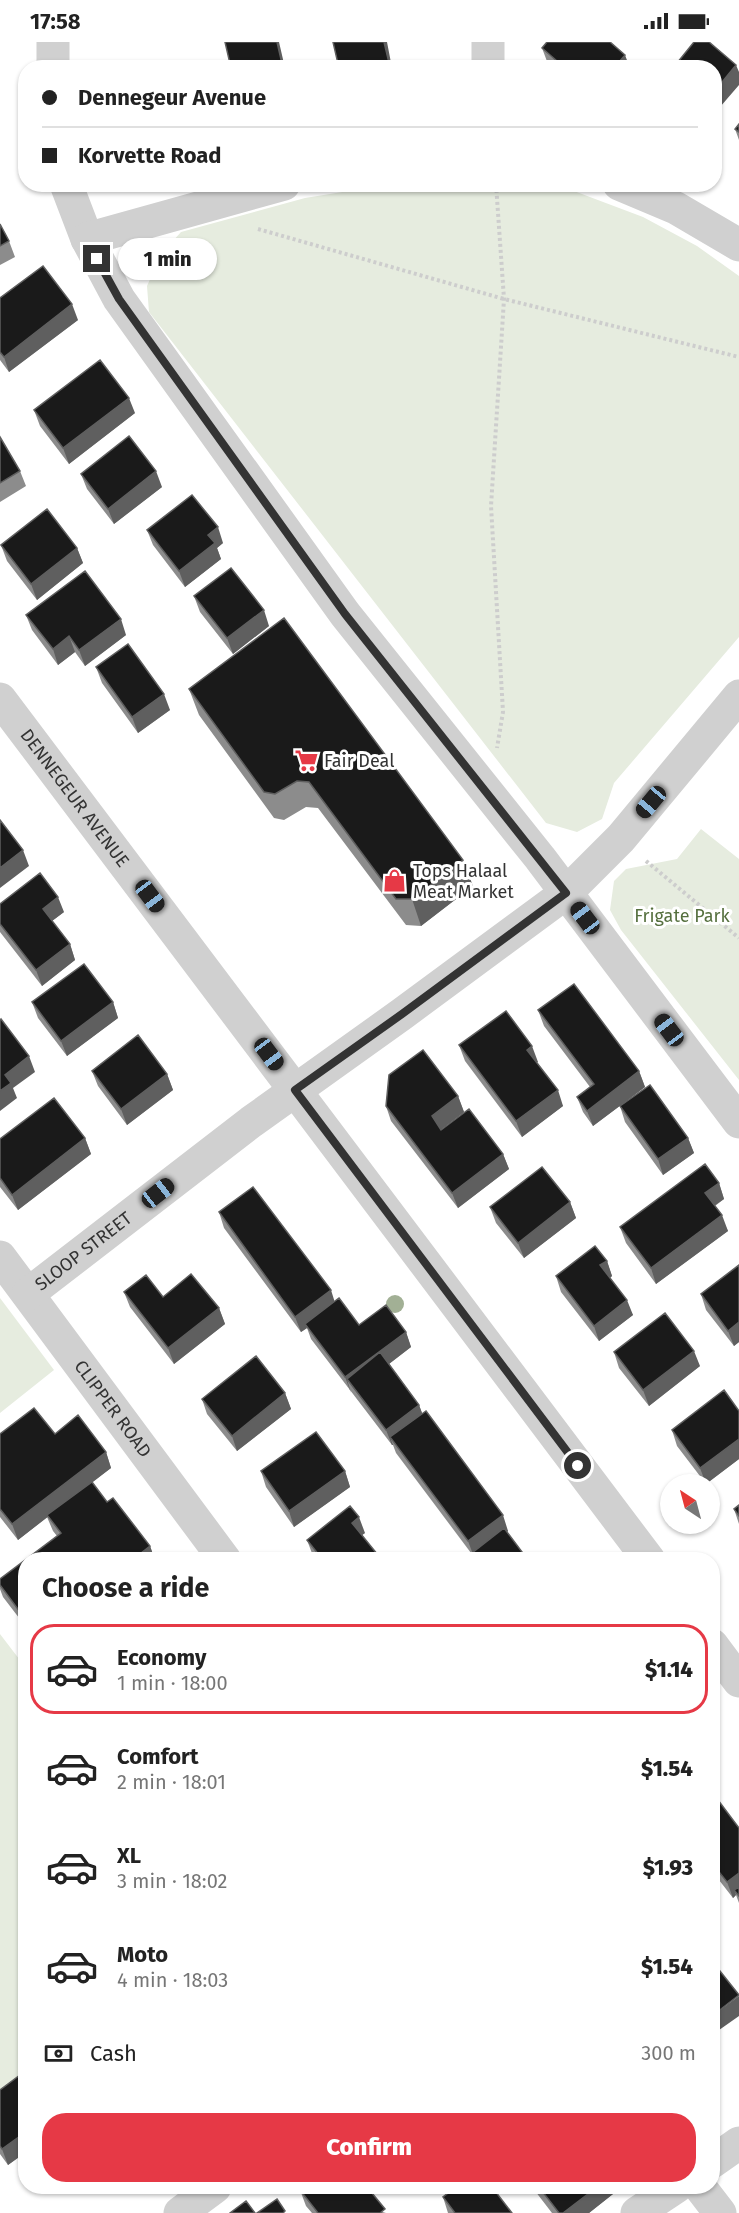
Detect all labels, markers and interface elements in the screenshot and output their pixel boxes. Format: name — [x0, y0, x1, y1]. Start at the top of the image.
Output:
text: 17:58 — [30, 8, 81, 35]
text: Dennegeur Avenue — [78, 84, 266, 111]
text: Korvette Road — [78, 142, 222, 169]
callout: 1 min — [118, 238, 217, 280]
route end — [83, 245, 110, 272]
text: 1 min — [144, 247, 191, 271]
street label: DENNEGEUR AVENUE — [15, 725, 134, 871]
supermarket icon: Fair Deal — [293, 748, 319, 774]
place label: Fair Deal — [324, 750, 394, 772]
car — [633, 782, 669, 822]
place label: Tops Halaal Meat Market — [413, 860, 514, 903]
shop icon: Tops Halaal Meat Market — [382, 868, 408, 894]
car — [132, 876, 168, 916]
car — [567, 898, 603, 938]
park label: Frigate Park — [634, 905, 730, 927]
car — [651, 1010, 687, 1050]
car — [251, 1034, 287, 1074]
car — [138, 1175, 178, 1211]
street label: SLOOP STREET — [31, 1207, 137, 1295]
street label: CLIPPER ROAD — [69, 1356, 156, 1462]
route start — [564, 1452, 591, 1479]
north arrow — [660, 1474, 720, 1534]
map controls — [660, 1474, 720, 1534]
text: Choose a ride — [42, 1572, 209, 1604]
icon: car — [45, 1642, 99, 1696]
text: Economy — [117, 1644, 206, 1671]
text: $1.14 — [645, 1656, 693, 1683]
text: 1 min · 18:00 — [117, 1671, 228, 1695]
icon: car — [45, 1741, 99, 1795]
text: Comfort — [117, 1743, 198, 1770]
text: $1.54 — [641, 1755, 693, 1782]
text: 2 min · 18:01 — [117, 1770, 226, 1794]
icon: car — [45, 1840, 99, 1894]
text: XL — [117, 1842, 141, 1869]
text: $1.93 — [643, 1854, 693, 1881]
text: 3 min · 18:02 — [117, 1869, 227, 1893]
icon: car — [45, 1939, 99, 1993]
text: Moto — [117, 1941, 168, 1968]
text: $1.54 — [641, 1953, 693, 1980]
text: 4 min · 18:03 — [117, 1968, 228, 1992]
icon: cash — [42, 2037, 75, 2070]
text: Cash — [90, 2040, 137, 2067]
text: 300 m — [641, 2041, 696, 2065]
button: Confirm — [42, 2113, 696, 2182]

